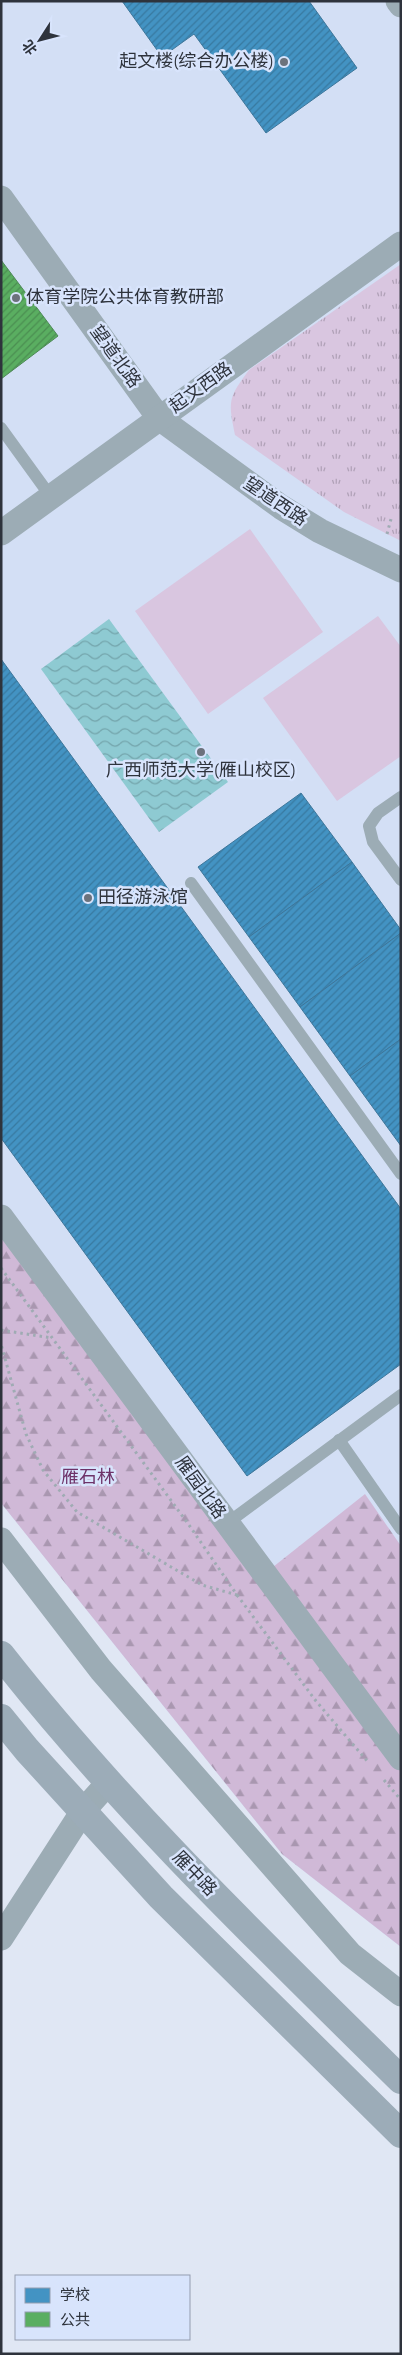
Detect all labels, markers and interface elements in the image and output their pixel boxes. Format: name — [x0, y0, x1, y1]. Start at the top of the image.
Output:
north arrow — [15, 15, 65, 65]
text: 北 — [20, 37, 40, 57]
place label: 起文楼(综合办公楼) — [119, 51, 274, 71]
marker: 起文楼(综合办公楼) — [278, 56, 290, 68]
place label: 体育学院公共体育教研部 — [26, 287, 224, 307]
marker: 体育学院公共体育教研部 — [10, 292, 22, 304]
street label: 望道北路 — [87, 321, 145, 391]
street label: 起文西路 — [165, 358, 235, 416]
street label: 望道西路 — [240, 473, 311, 530]
marker: 广西师范大学(雁山校区) — [195, 746, 207, 758]
place label: 广西师范大学(雁山校区) — [106, 760, 296, 780]
place label: 田径游泳馆 — [98, 887, 188, 907]
marker: 田径游泳馆 — [82, 892, 94, 904]
street label: 雁园北路 — [172, 1452, 230, 1522]
park label: 雁石林 — [61, 1467, 115, 1487]
street label: 雁中路 — [169, 1847, 221, 1900]
legend — [15, 2275, 190, 2340]
text: 学校 — [60, 2286, 90, 2303]
text: 公共 — [60, 2312, 90, 2328]

